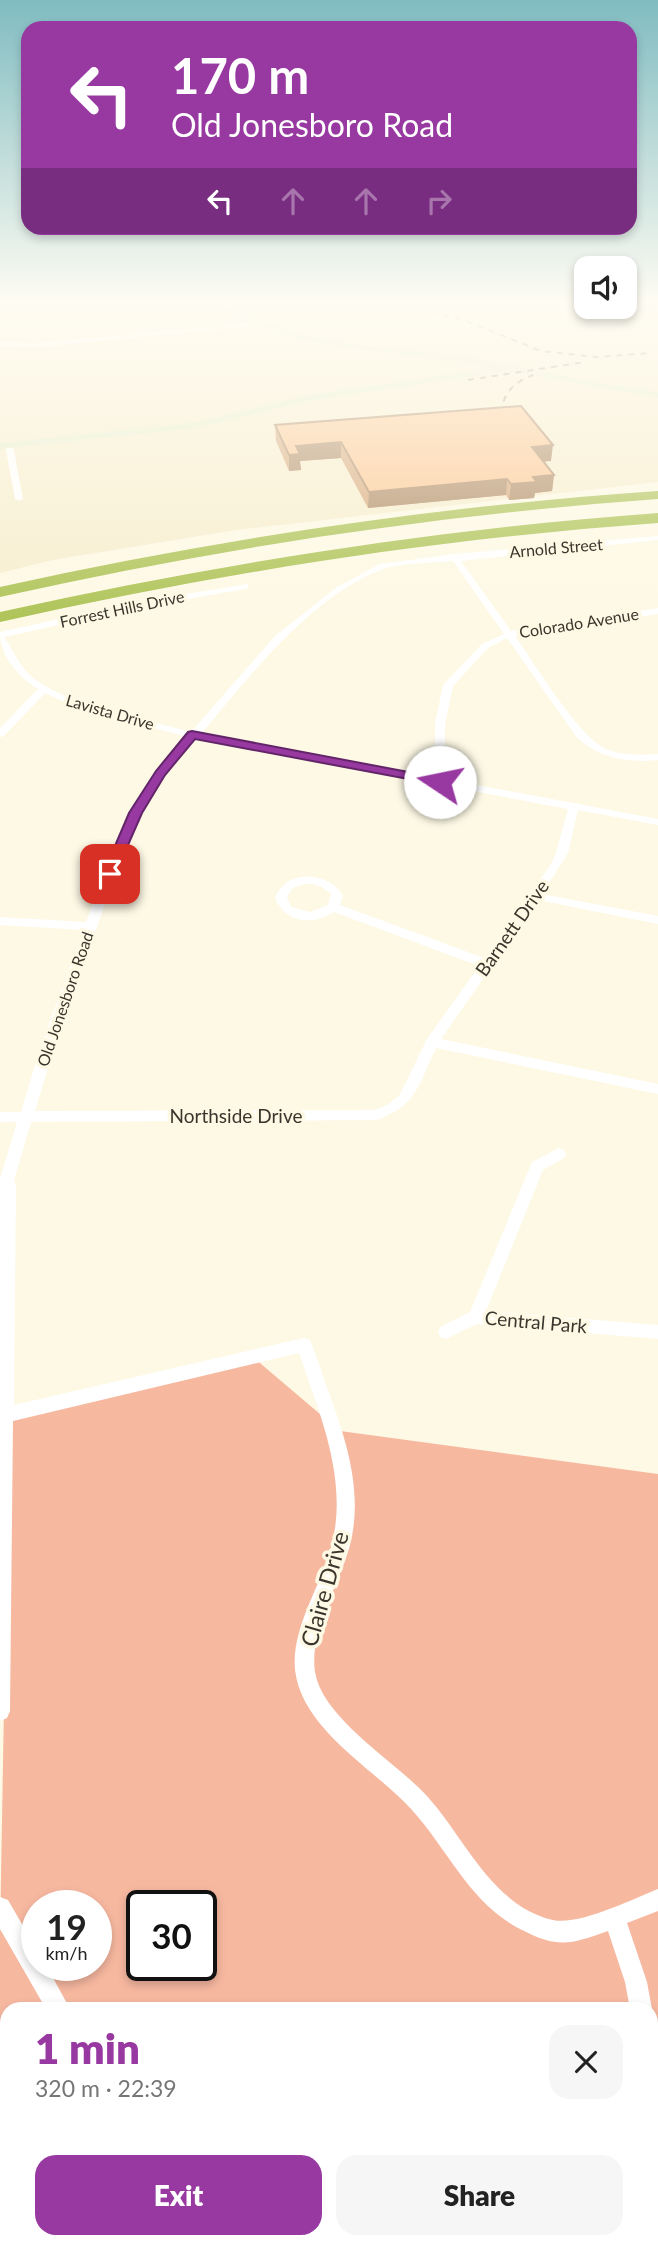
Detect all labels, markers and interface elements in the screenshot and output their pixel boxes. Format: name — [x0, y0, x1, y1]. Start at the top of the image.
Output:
text: 170 m — [171, 46, 309, 104]
icon: left — [56, 49, 147, 140]
text: Old Jonesboro Road — [171, 105, 453, 144]
icon: left — [201, 182, 239, 220]
icon: ahead — [274, 182, 312, 220]
icon: ahead — [347, 182, 385, 220]
icon: right — [420, 182, 458, 220]
map controls — [574, 256, 637, 319]
button: sound — [574, 256, 637, 319]
street label: Arnold Street — [509, 534, 604, 561]
street label: Forrest Hills Drive — [58, 586, 186, 631]
street label: Colorado Avenue — [518, 604, 640, 641]
street label: Lavista Drive — [64, 690, 156, 733]
position arrow — [403, 745, 477, 819]
pin — [80, 844, 140, 904]
icon: arrive — [91, 855, 129, 893]
street label: Barnett Drive — [470, 875, 553, 980]
street label: Old Jonesboro Road — [33, 929, 96, 1069]
street label: Northside Drive — [170, 1104, 302, 1127]
street label: Central Park — [484, 1306, 588, 1337]
street label: Claire Drive — [294, 1528, 354, 1650]
speed limit sign: 30 — [126, 1890, 217, 1981]
text: 19 — [46, 1905, 87, 1947]
text: km/h — [45, 1942, 88, 1964]
text: 1 min — [35, 2023, 140, 2073]
button: close — [549, 2025, 623, 2099]
text: 320 m · 22:39 — [35, 2074, 177, 2102]
button: Exit — [35, 2155, 322, 2235]
button: Share — [336, 2155, 623, 2235]

